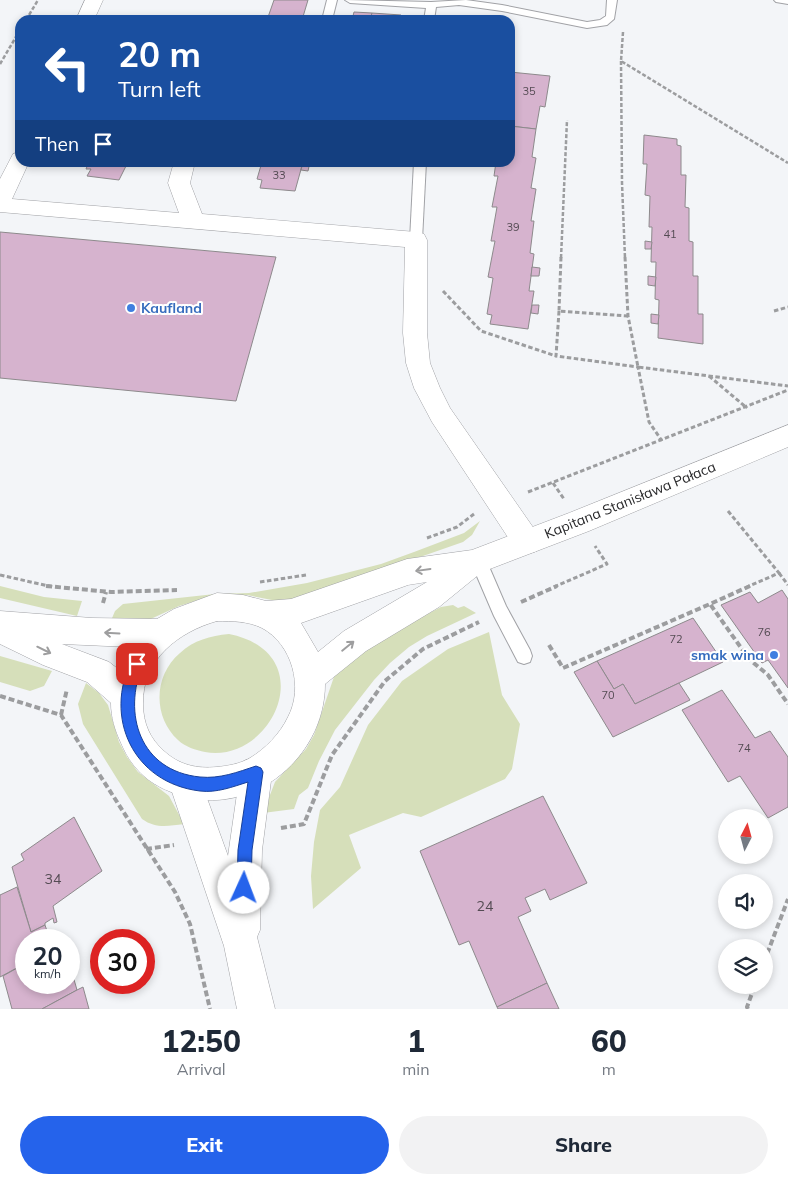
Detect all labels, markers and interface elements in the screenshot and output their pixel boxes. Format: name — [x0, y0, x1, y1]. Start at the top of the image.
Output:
text: 20 m — [118, 32, 201, 76]
icon: left — [35, 35, 100, 100]
text: Turn left — [118, 75, 201, 103]
house number: 35 — [522, 84, 536, 98]
icon: arrive — [89, 130, 117, 158]
text: Then — [35, 132, 79, 156]
house number: 33 — [272, 168, 286, 182]
house number: 39 — [506, 220, 520, 234]
house number: 41 — [663, 227, 677, 241]
place label: Kaufland — [141, 299, 202, 317]
marker: Kaufland — [125, 302, 137, 314]
street label: Kapitana Stanisława Pałaca — [542, 457, 718, 543]
one-way arrow — [416, 565, 432, 575]
house number: 76 — [757, 625, 771, 639]
one-way arrow — [104, 628, 120, 637]
house number: 72 — [669, 632, 683, 646]
one-way arrow — [341, 641, 354, 652]
pin — [116, 643, 158, 685]
one-way arrow — [36, 646, 51, 655]
place label: smak wina — [691, 646, 764, 664]
marker: smak wina — [768, 649, 780, 661]
icon: arrive — [123, 650, 151, 678]
house number: 70 — [601, 688, 615, 702]
house number: 74 — [737, 741, 751, 755]
north arrow — [718, 809, 772, 864]
map controls — [718, 809, 773, 994]
position arrow — [217, 861, 269, 913]
house number: 34 — [45, 870, 62, 888]
button: sound — [718, 874, 773, 929]
house number: 24 — [477, 897, 494, 915]
speed limit sign: 30 — [90, 929, 155, 994]
button: layers — [718, 939, 773, 994]
text: 20 — [32, 940, 63, 971]
text: km/h — [34, 966, 61, 981]
text: 12:50 — [161, 1022, 241, 1060]
text: 1 — [407, 1022, 425, 1060]
text: 60 — [591, 1022, 627, 1060]
text: Arrival — [177, 1059, 226, 1079]
text: min — [402, 1059, 430, 1079]
text: m — [602, 1059, 616, 1079]
button: Exit — [20, 1116, 389, 1174]
button: Share — [399, 1116, 768, 1174]

